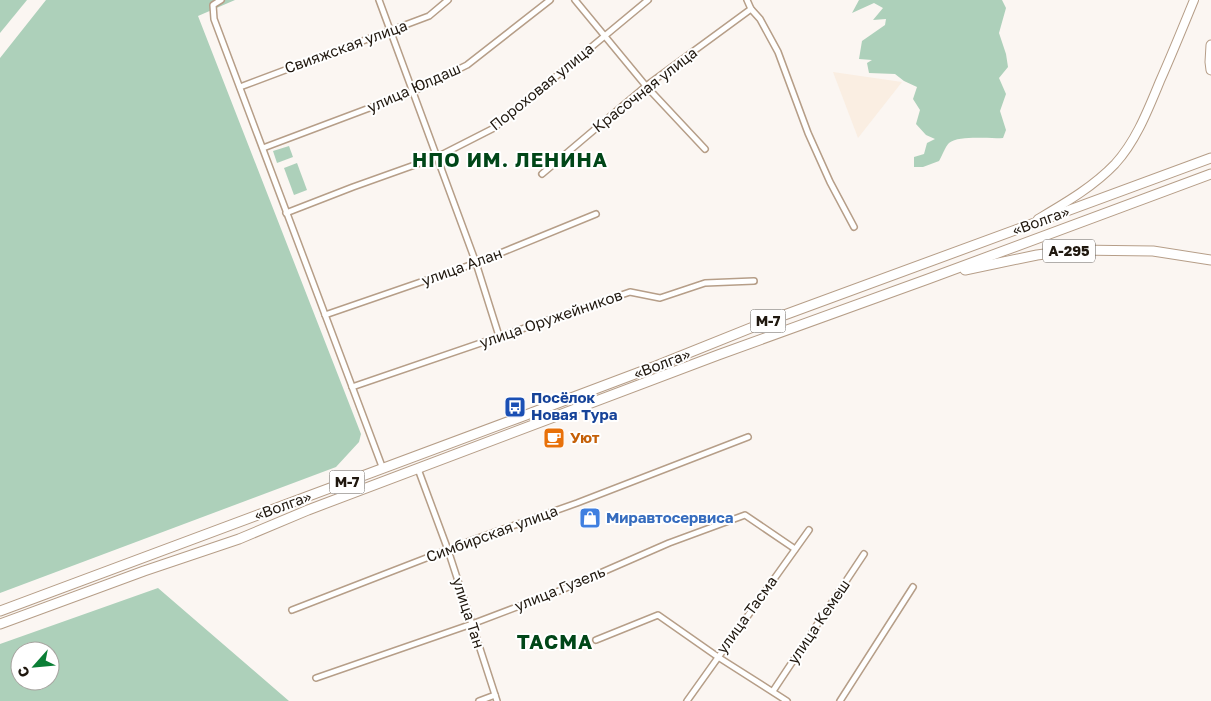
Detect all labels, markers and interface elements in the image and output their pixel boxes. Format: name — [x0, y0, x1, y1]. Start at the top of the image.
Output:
street label: Свияжская улица — [282, 15, 410, 77]
street label: Пороховая улица — [486, 39, 597, 134]
street label: Красочная улица — [589, 43, 700, 136]
street label: улица Юлдаш — [364, 58, 463, 116]
district label: НПО ИМ. ЛЕНИНА — [412, 147, 608, 171]
street label: «Волга» — [1010, 201, 1072, 239]
road number: А-295 — [1043, 240, 1095, 262]
street label: улица Алан — [419, 243, 504, 289]
street label: улица Оружейников — [477, 285, 624, 351]
road number: М-7 — [750, 310, 786, 332]
street label: «Волга» — [631, 344, 693, 382]
place label: Посёлок Новая Тура — [531, 388, 618, 423]
bus stop icon: Посёлок Новая Тура — [503, 395, 527, 419]
cafe icon: Уют — [542, 426, 566, 450]
place label: Уют — [570, 428, 600, 446]
road number: М-7 — [330, 471, 364, 494]
street label: «Волга» — [252, 486, 314, 524]
street label: Симбирская улица — [423, 501, 560, 565]
shop icon: Миравтосервиса — [578, 506, 602, 530]
place label: Миравтосервиса — [606, 508, 734, 526]
street label: улица Гузель — [512, 562, 608, 614]
street label: улица Тасма — [712, 572, 780, 657]
street label: улица Тан — [449, 575, 489, 650]
street label: улица Кемеш — [783, 576, 853, 667]
district label: ТАСМА — [517, 629, 593, 653]
north arrow — [10, 641, 60, 691]
text: С — [13, 664, 33, 680]

